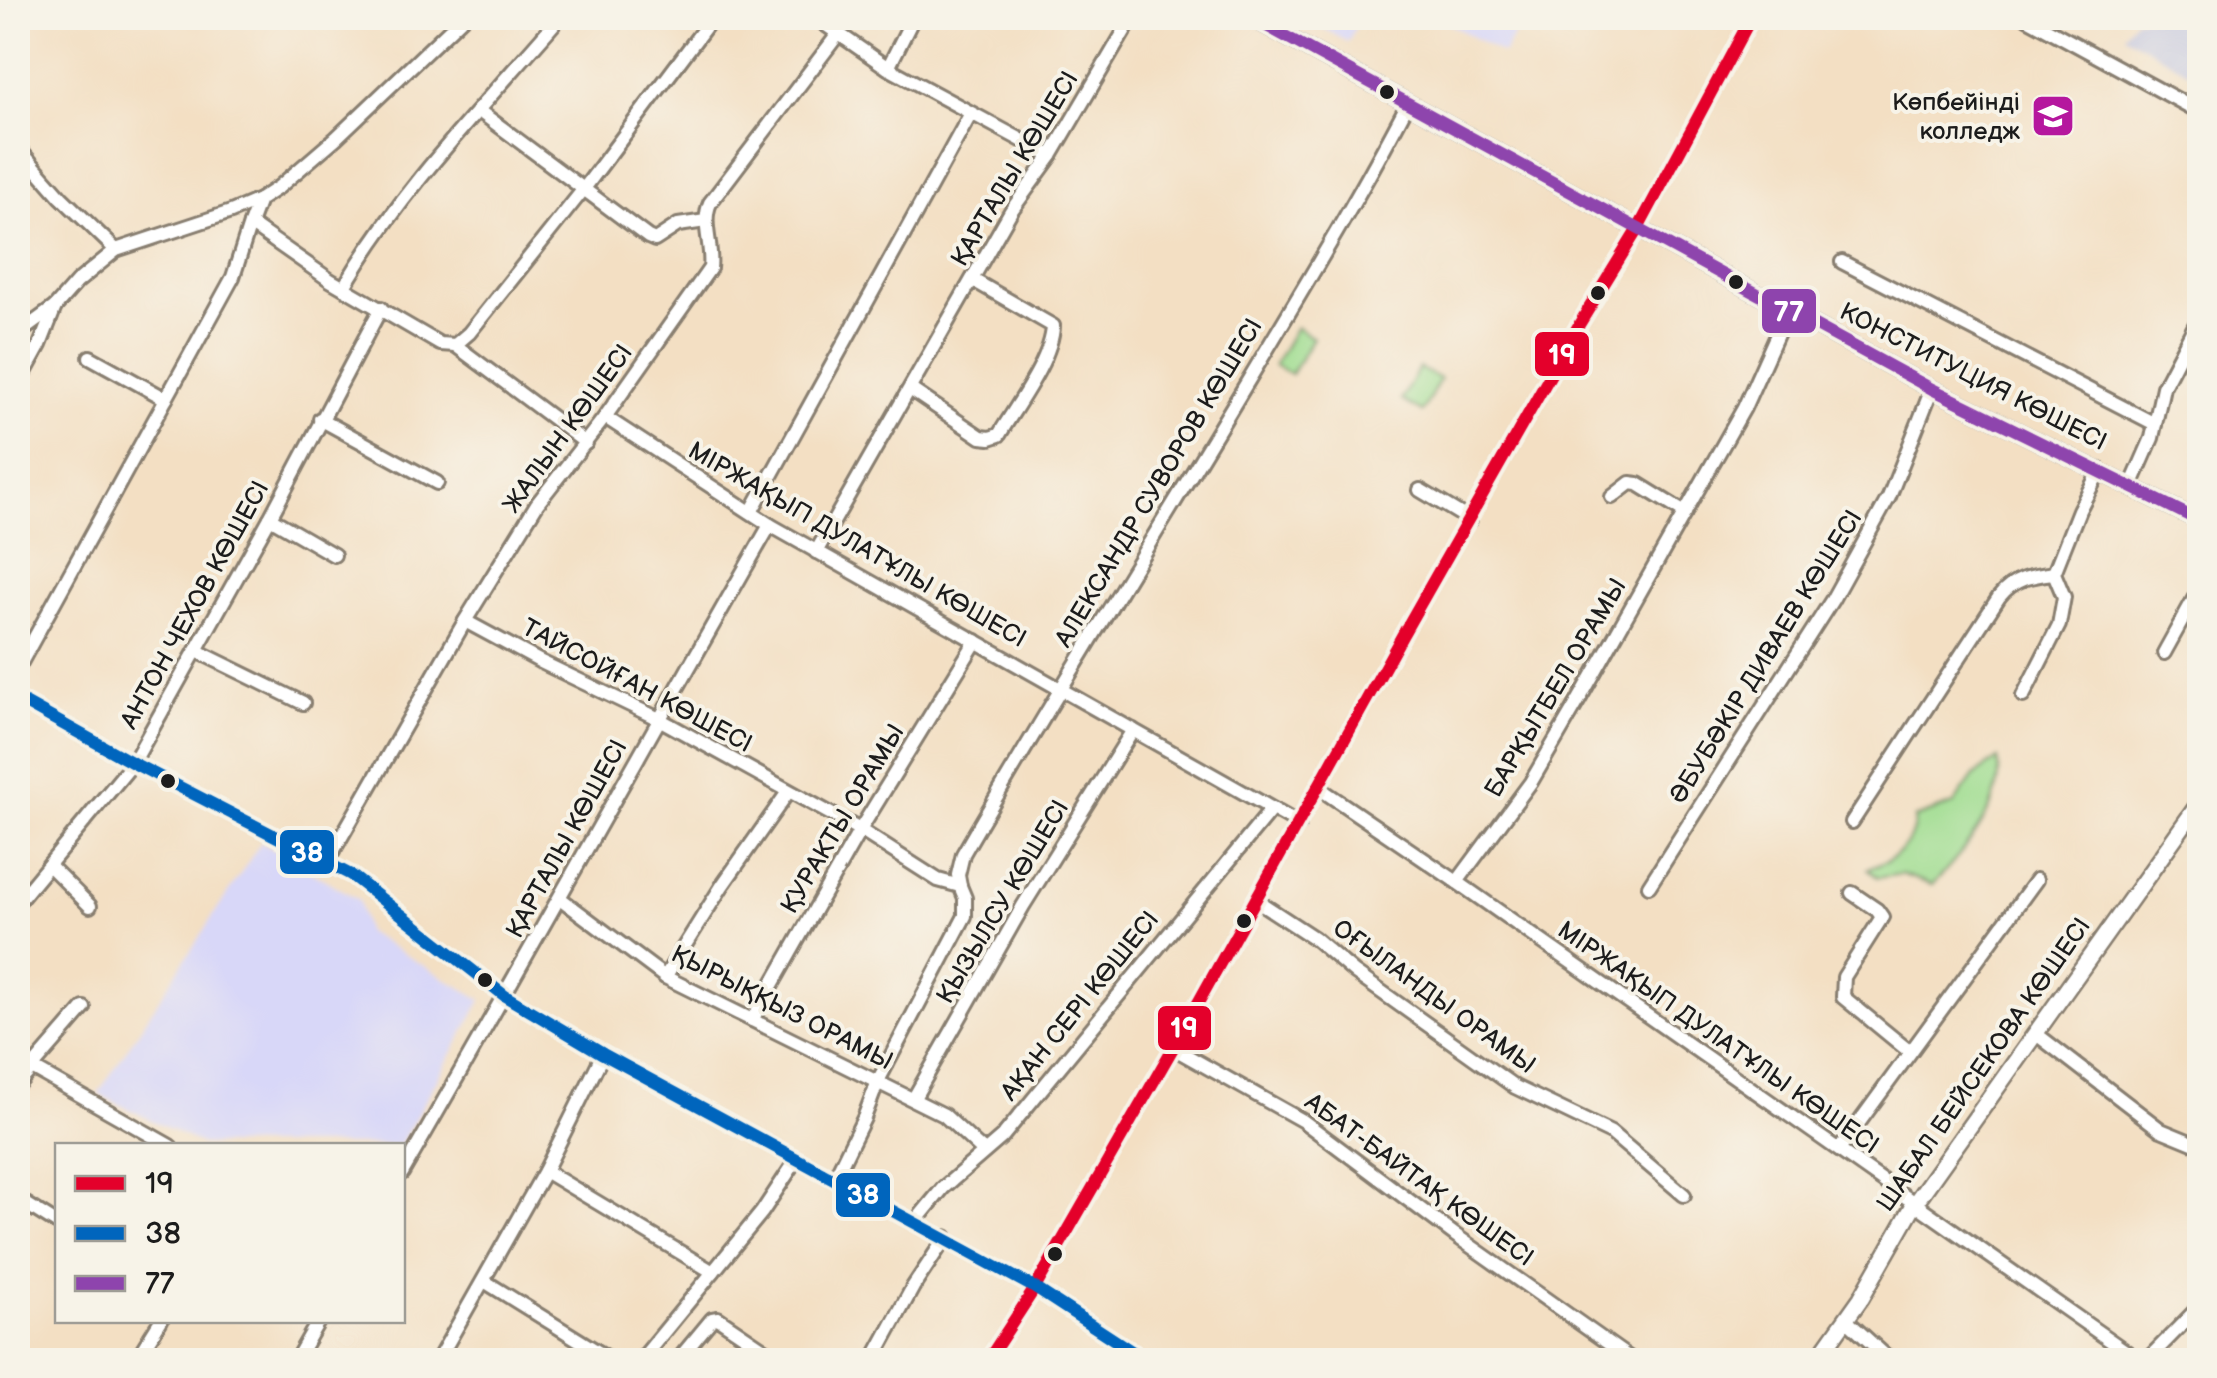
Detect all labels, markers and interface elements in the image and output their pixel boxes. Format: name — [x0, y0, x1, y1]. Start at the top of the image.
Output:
street label: ҚАРТАЛЫ КӨШЕСІ — [944, 66, 1086, 272]
unlabelled marker — [1377, 82, 1397, 102]
place label: Көпбейінді колледж — [1892, 87, 2021, 147]
school or university icon: Көпбейінді колледж — [2030, 93, 2076, 139]
unlabelled marker — [1726, 272, 1746, 292]
unlabelled marker — [1588, 283, 1608, 303]
line badge: 77 — [1760, 287, 1818, 335]
text: 77 — [1774, 296, 1804, 329]
street label: КОНСТИТУЦИЯ КӨШЕСІ — [1834, 296, 2112, 458]
street label: АЛЕКСАНДР СУВОРОВ КӨШЕСІ — [1048, 313, 1270, 654]
line badge: 19 — [1533, 330, 1591, 378]
street label: ЖАЛЫН КӨШЕСІ — [496, 338, 640, 520]
text: 19 — [1548, 339, 1576, 372]
street label: МІРЖАҚЫП ДУЛАТҰЛЫ КӨШЕСІ — [682, 435, 1032, 655]
street label: АНТОН ЧЕХОВ КӨШЕСІ — [113, 476, 276, 735]
street label: ӘБУБӘКІР ДИВАЕВ КӨШЕСІ — [1663, 504, 1869, 810]
street label: БАРҚЫТБЕЛ ОРАМЫ — [1478, 573, 1634, 803]
street label: ТАЙСОЙҒАН КӨШЕСІ — [517, 612, 757, 760]
street label: ҚУРАКТЫ ОРАМЫ — [774, 719, 912, 919]
street label: ҚАРТАЛЫ КӨШЕСІ — [500, 734, 634, 944]
unlabelled marker — [158, 771, 178, 791]
street label: ҚЫЗЫЛСУ КӨШЕСІ — [930, 795, 1076, 1009]
line badge: 38 — [278, 828, 336, 876]
text: 38 — [290, 837, 324, 870]
street label: АҚАН СЕРІ КӨШЕСІ — [993, 905, 1166, 1108]
unlabelled marker — [1234, 911, 1254, 931]
street label: ШАБАЛ БЕЙСЕКОВА КӨШЕСІ — [1870, 912, 2098, 1218]
street label: ОҒЫЛАНДЫ ОРАМЫ — [1326, 913, 1542, 1081]
street label: МІРЖАҚЫП ДУЛАТҰЛЫ КӨШЕСІ — [1551, 915, 1885, 1161]
street label: ҚЫРЫҚҚЫЗ ОРАМЫ — [666, 939, 898, 1077]
unlabelled marker — [475, 970, 495, 990]
line badge: 19 — [1156, 1004, 1213, 1052]
text: 19 — [1170, 1012, 1198, 1045]
street label: АБАТ-БАЙТАҚ КӨШЕСІ — [1298, 1086, 1539, 1273]
legend — [55, 1143, 405, 1323]
text: 19 — [145, 1166, 174, 1202]
line badge: 38 — [834, 1171, 892, 1219]
text: 38 — [846, 1179, 880, 1212]
text: 38 — [145, 1216, 181, 1252]
unlabelled marker — [1045, 1244, 1065, 1264]
text: 77 — [145, 1266, 175, 1302]

